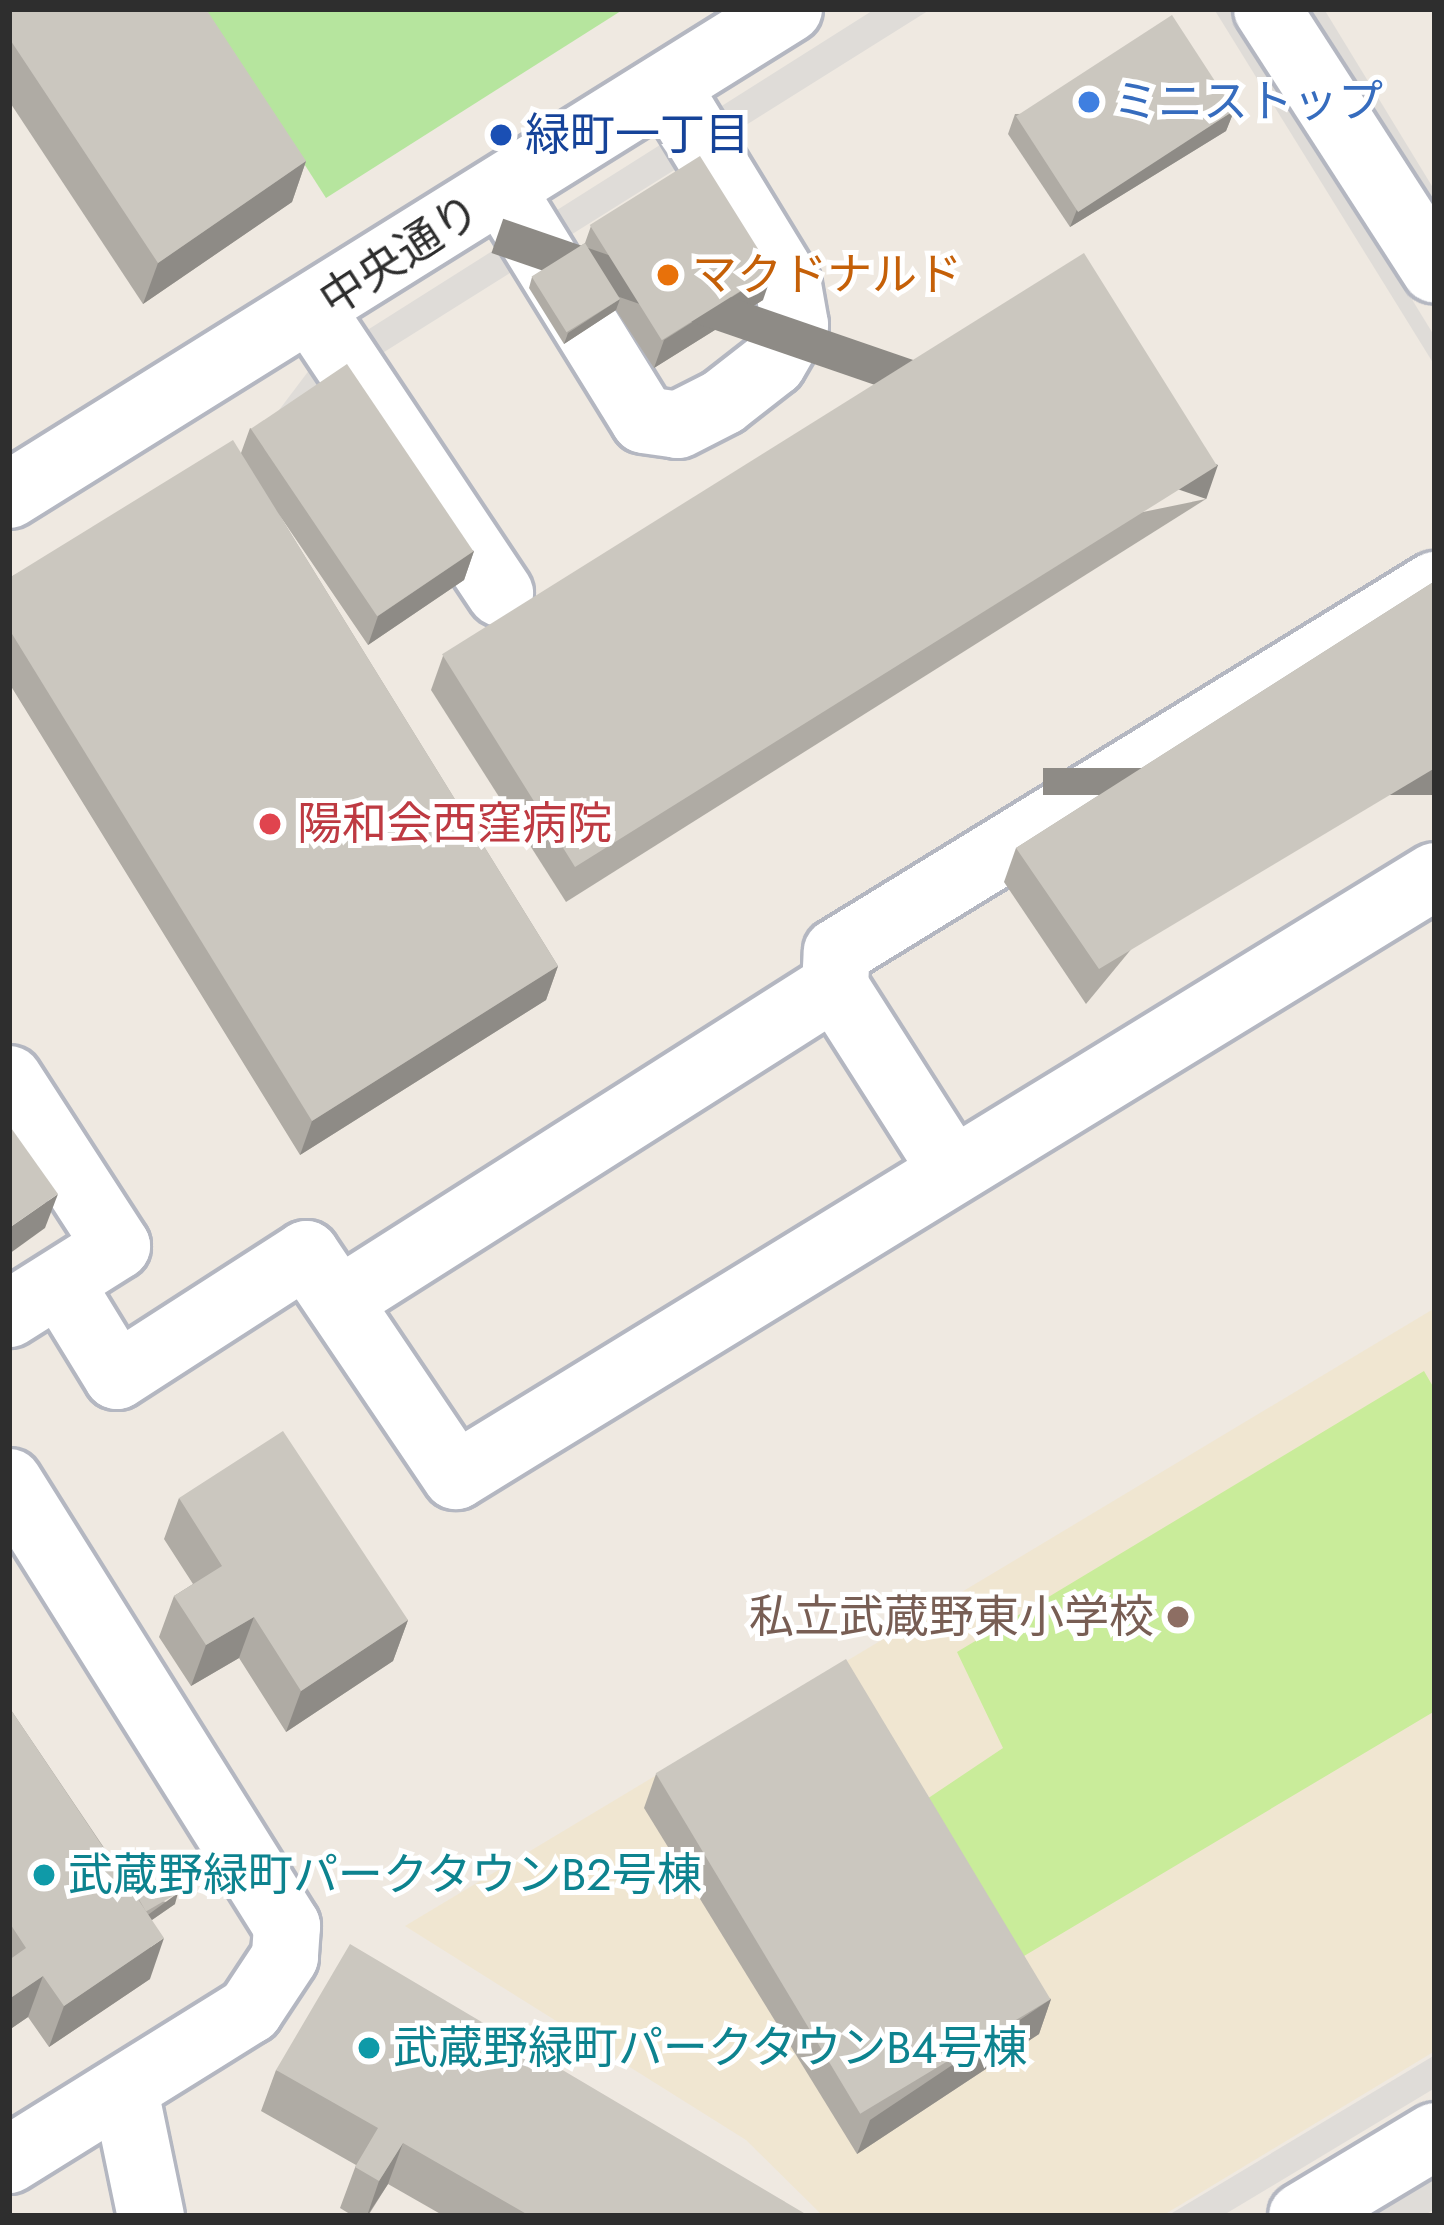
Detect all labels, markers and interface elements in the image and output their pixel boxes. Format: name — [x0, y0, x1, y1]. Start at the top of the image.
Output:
place label: ミニストップ — [1113, 75, 1383, 129]
marker: ミニストップ — [1076, 89, 1102, 115]
place label: 緑町一丁目 — [525, 108, 750, 162]
marker: 緑町一丁目 — [488, 122, 514, 148]
street label: 中央通り — [310, 183, 490, 327]
place label: マクドナルド — [692, 248, 962, 302]
marker: マクドナルド — [655, 262, 681, 288]
place label: 陽和会西窪病院 — [297, 797, 612, 851]
marker: 陽和会西窪病院 — [254, 808, 286, 840]
place label: 私立武蔵野東小学校 — [749, 1590, 1154, 1644]
marker: 私立武蔵野東小学校 — [1165, 1604, 1191, 1630]
place label: 武蔵野緑町パークタウンB2号棟 — [68, 1848, 704, 1902]
marker: 武蔵野緑町パークタウンB2号棟 — [31, 1862, 57, 1888]
place label: 武蔵野緑町パークタウンB4号棟 — [393, 2021, 1029, 2075]
marker: 武蔵野緑町パークタウンB4号棟 — [356, 2035, 382, 2061]

